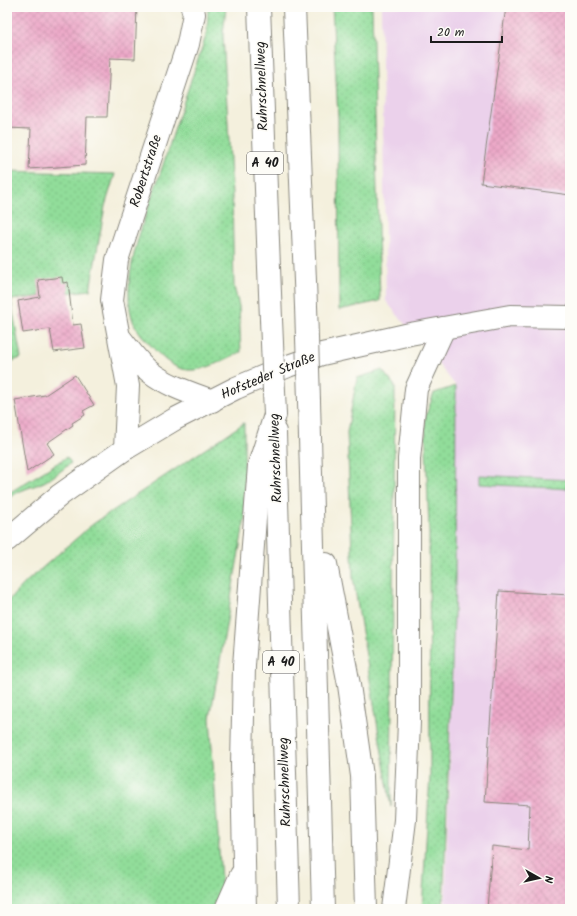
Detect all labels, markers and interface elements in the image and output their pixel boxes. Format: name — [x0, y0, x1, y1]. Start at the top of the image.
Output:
scale bar — [431, 18, 502, 44]
text: 20 m — [437, 23, 465, 42]
street label: Ruhrschnellweg — [249, 41, 275, 131]
street label: Robertstraße — [124, 131, 168, 210]
road number: A 40 — [247, 152, 283, 174]
street label: Hofsteder Straße — [217, 346, 319, 406]
street label: Ruhrschnellweg — [263, 413, 289, 503]
road number: A 40 — [263, 651, 299, 673]
street label: Ruhrschnellweg — [272, 737, 298, 827]
north arrow — [519, 858, 559, 898]
text: N — [539, 875, 557, 884]

